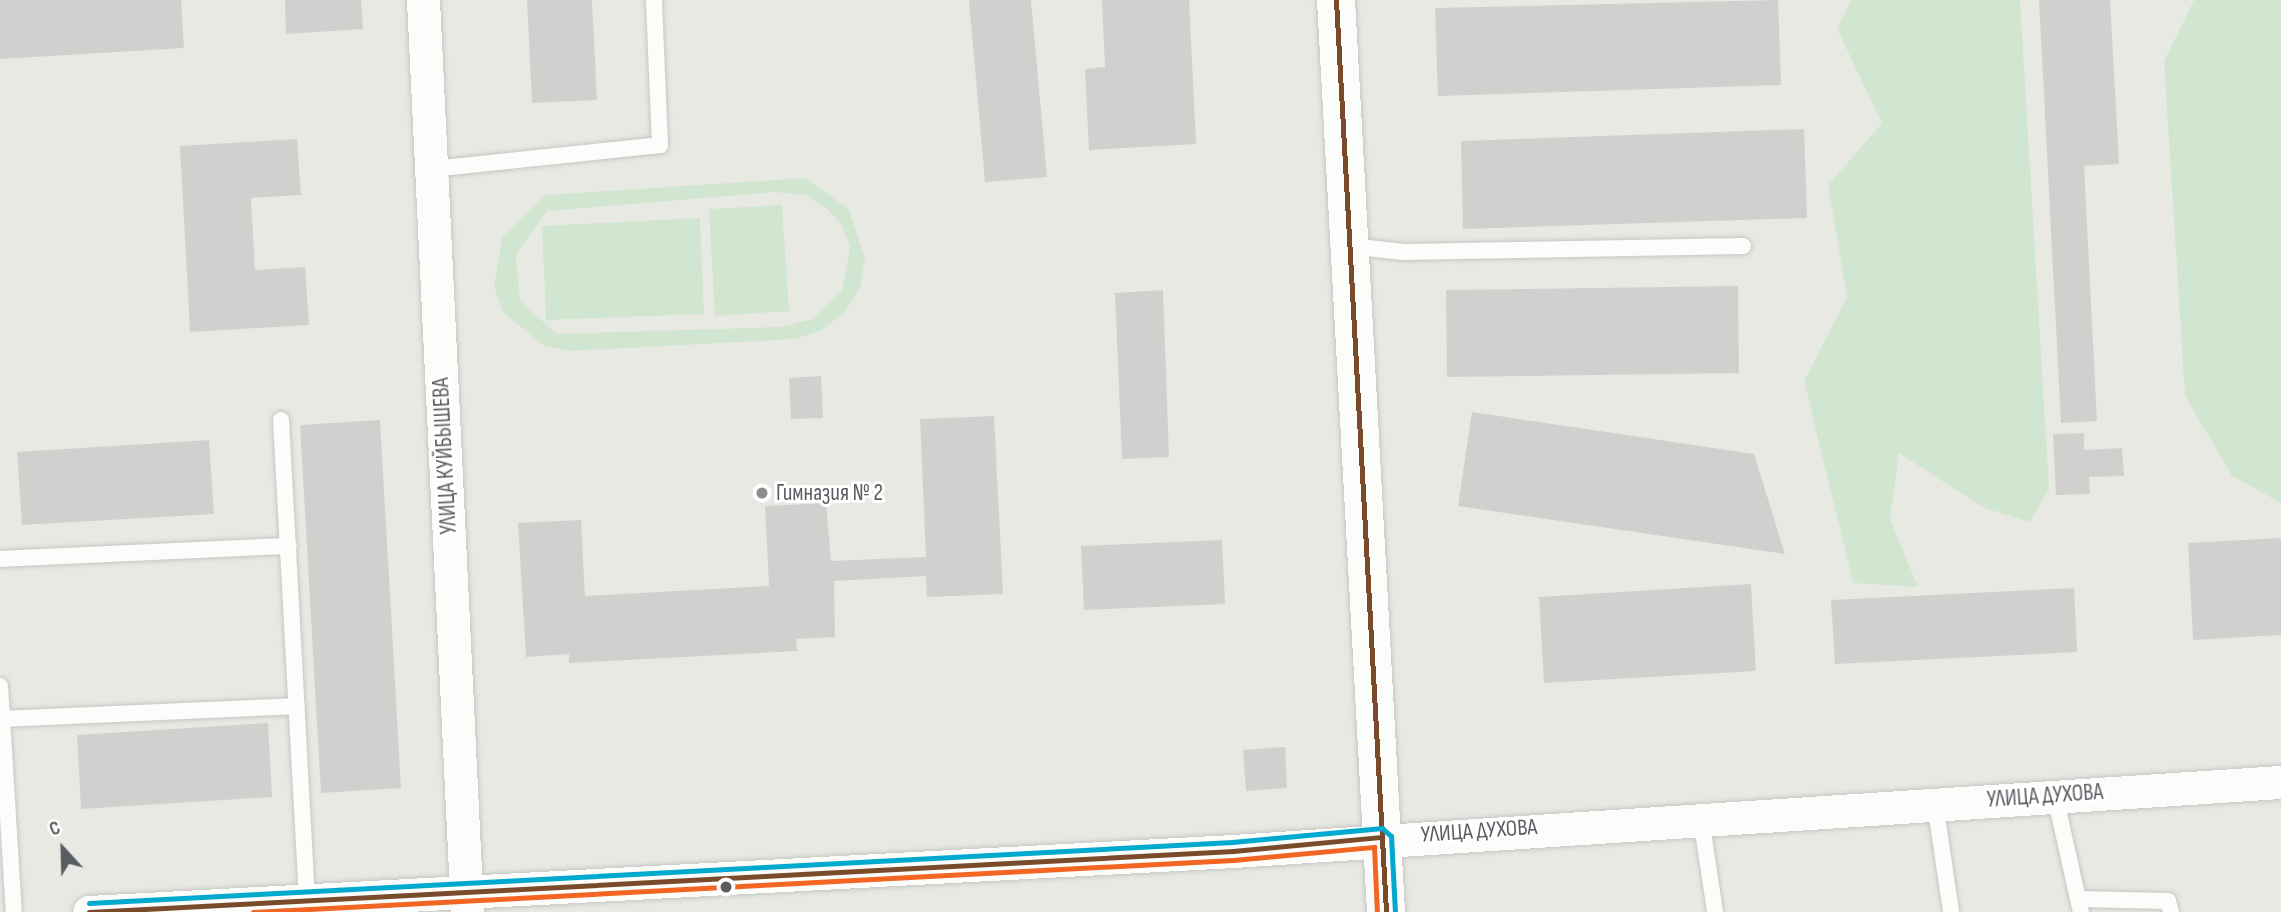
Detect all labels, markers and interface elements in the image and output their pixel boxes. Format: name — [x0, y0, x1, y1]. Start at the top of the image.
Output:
street label: УЛИЦА КУЙБЫШЕВА — [427, 377, 463, 535]
place label: Гимназия № 2 — [776, 479, 883, 507]
marker: Гимназия № 2 — [754, 485, 770, 501]
street label: УЛИЦА ДУХОВА — [1986, 778, 2104, 814]
street label: УЛИЦА ДУХОВА — [1420, 813, 1538, 849]
north arrow — [28, 814, 98, 884]
text: С — [46, 817, 64, 842]
unlabelled marker — [719, 880, 733, 894]

